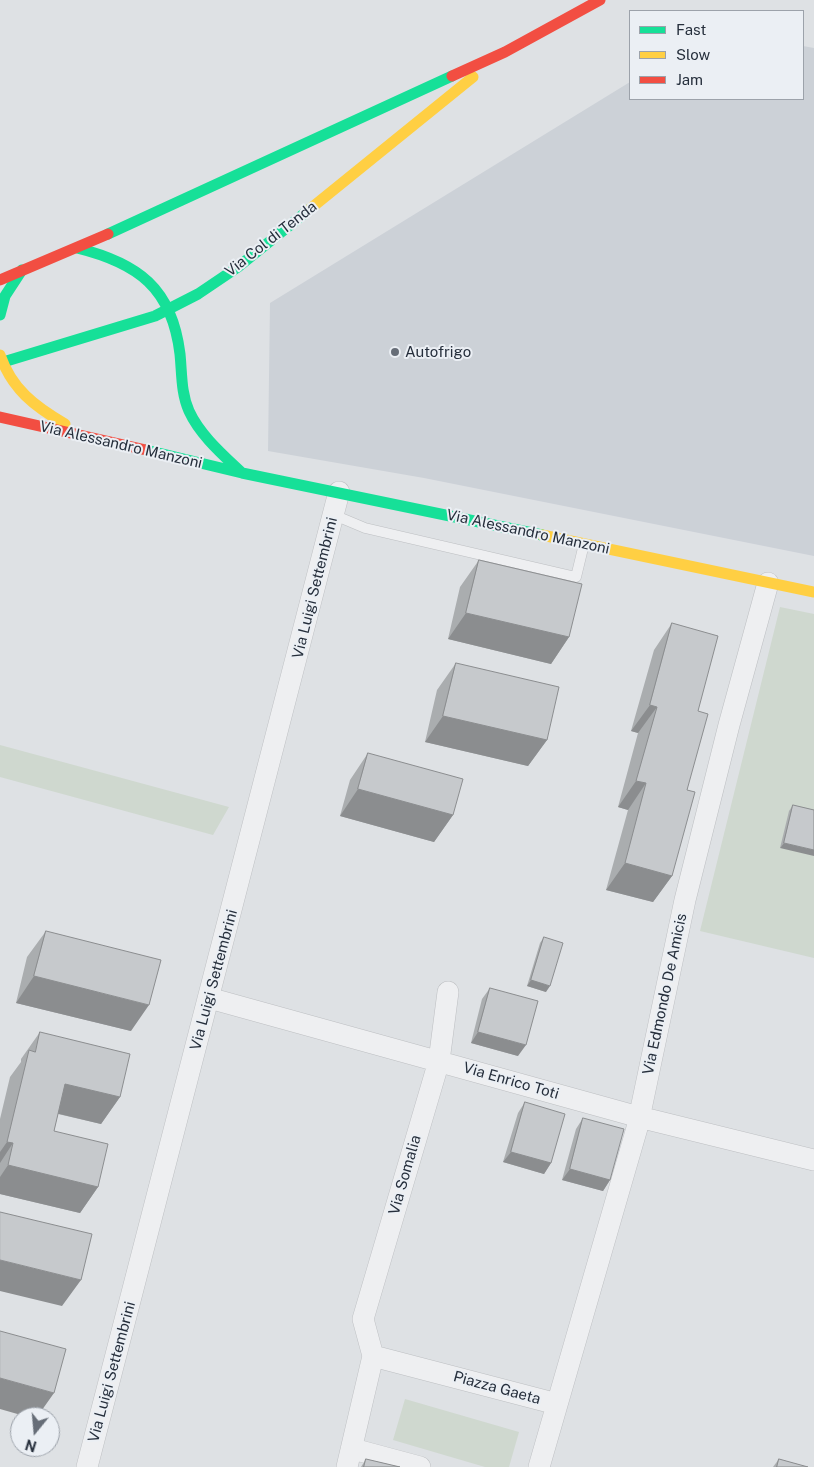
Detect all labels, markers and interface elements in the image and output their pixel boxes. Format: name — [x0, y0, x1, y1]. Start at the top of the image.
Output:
legend — [629, 10, 804, 100]
text: Fast — [676, 21, 706, 38]
text: Slow — [676, 46, 710, 63]
text: Jam — [676, 71, 703, 88]
street label: Via Col di Tenda — [222, 198, 320, 280]
place label: Autofrigo — [405, 343, 471, 361]
marker: Autofrigo — [389, 346, 401, 358]
street label: Via Alessandro Manzoni — [38, 418, 204, 472]
street label: Via Alessandro Manzoni — [445, 506, 611, 558]
street label: Via Luigi Settembrini — [289, 515, 341, 661]
street label: Via Luigi Settembrini — [187, 908, 241, 1052]
street label: Via Edmondo De Amicis — [639, 912, 691, 1076]
street label: Via Enrico Toti — [461, 1059, 561, 1103]
street label: Via Somalia — [385, 1133, 425, 1217]
street label: Via Luigi Settembrini — [85, 1300, 139, 1444]
street label: Piazza Gaeta — [451, 1368, 543, 1408]
north arrow — [10, 1407, 60, 1457]
text: N — [23, 1436, 38, 1455]

